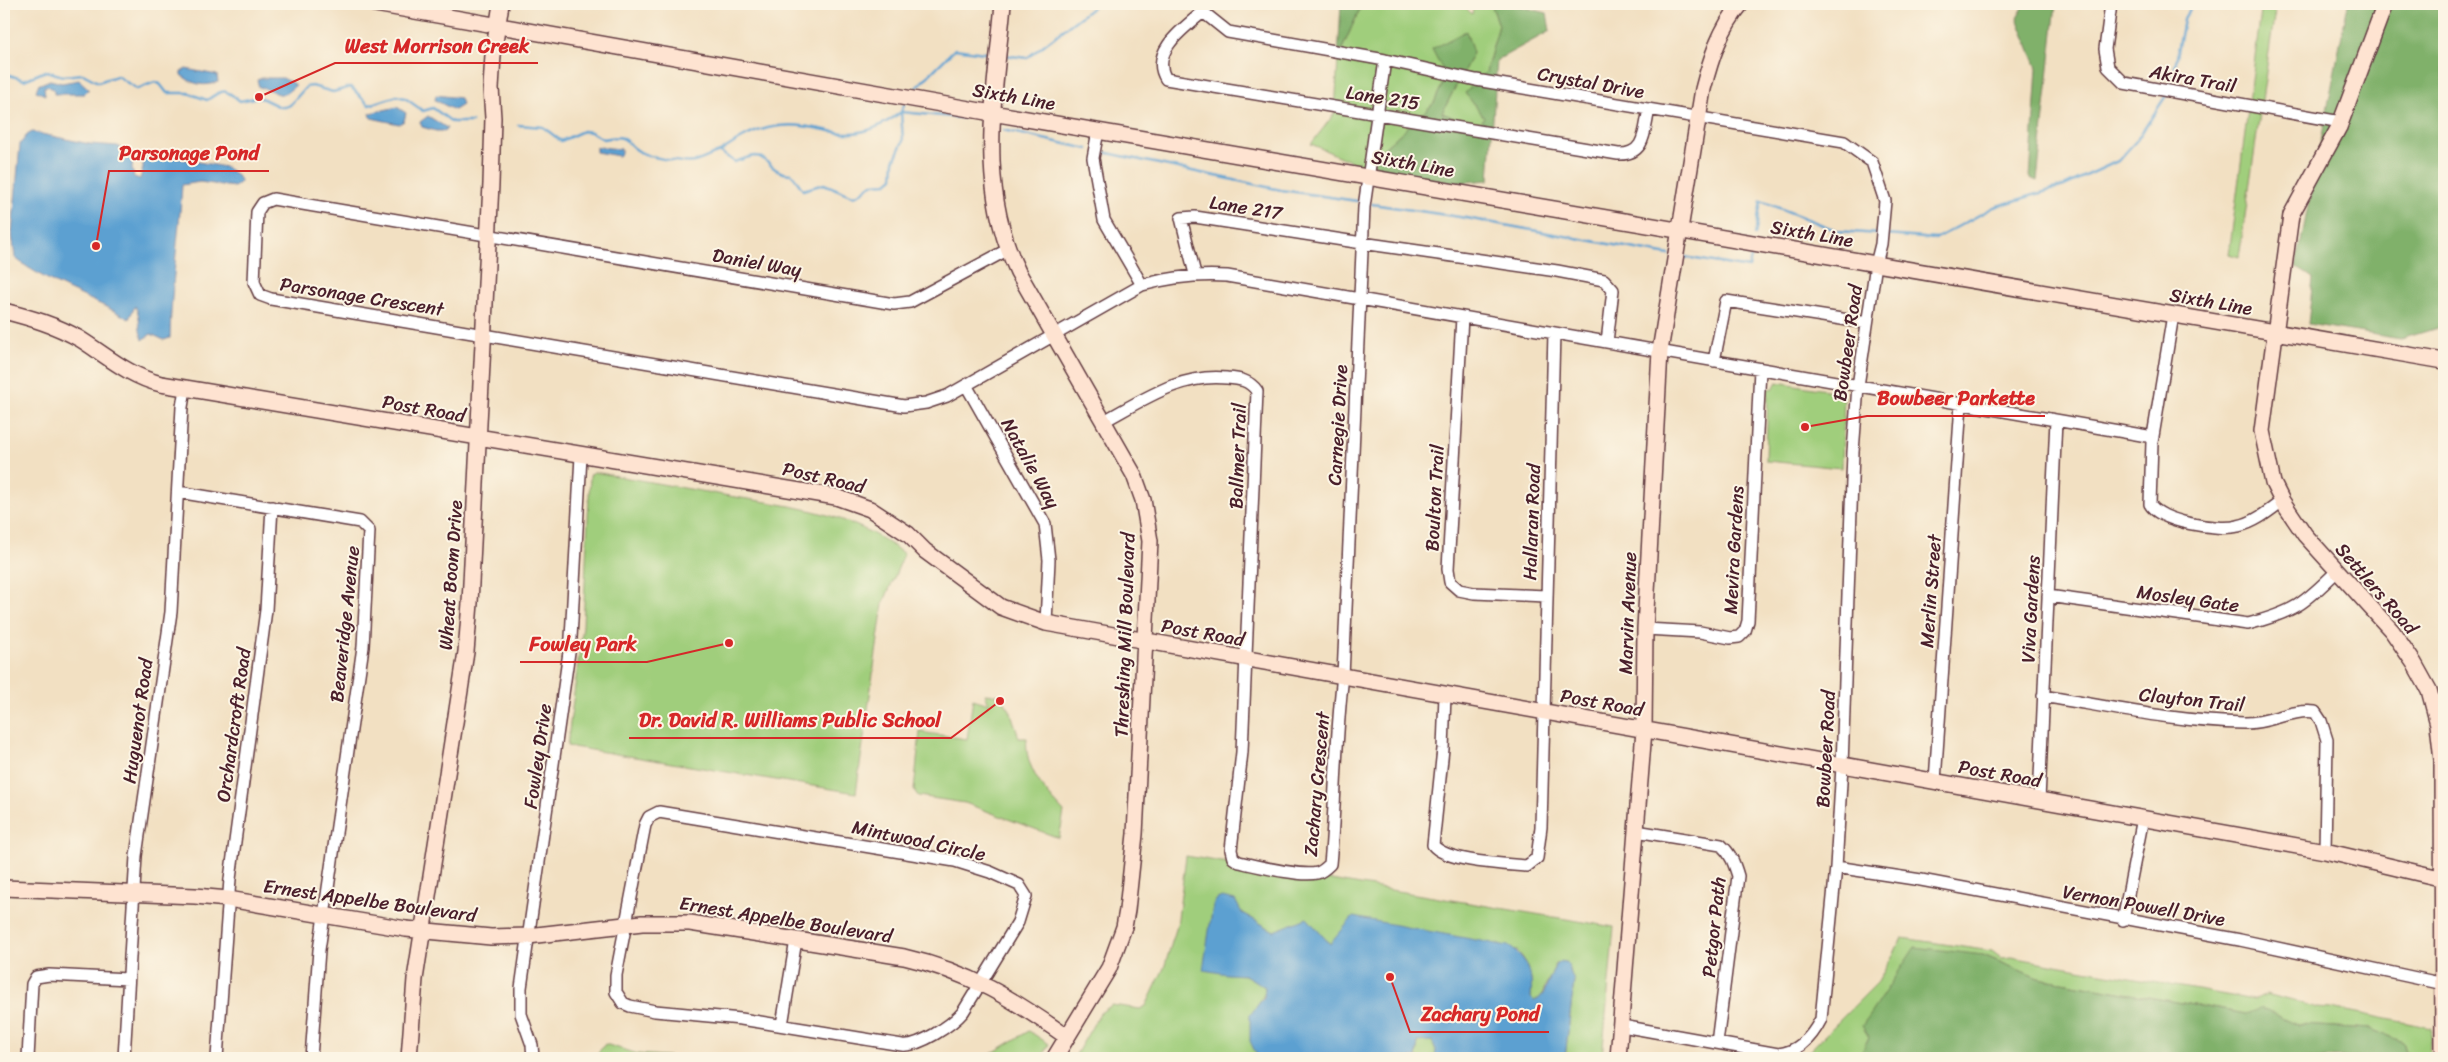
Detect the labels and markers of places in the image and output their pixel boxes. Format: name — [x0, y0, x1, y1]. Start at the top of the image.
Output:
callout: West Morrison Creek — [335, 28, 538, 63]
callout: Parsonage Pond — [109, 136, 269, 171]
callout: Bowbeer Parkette — [1867, 381, 2045, 416]
callout: Fowley Park — [520, 627, 647, 662]
callout: Dr. David R. Williams Public School — [629, 703, 951, 738]
callout: Zachary Pond — [1410, 997, 1549, 1032]

